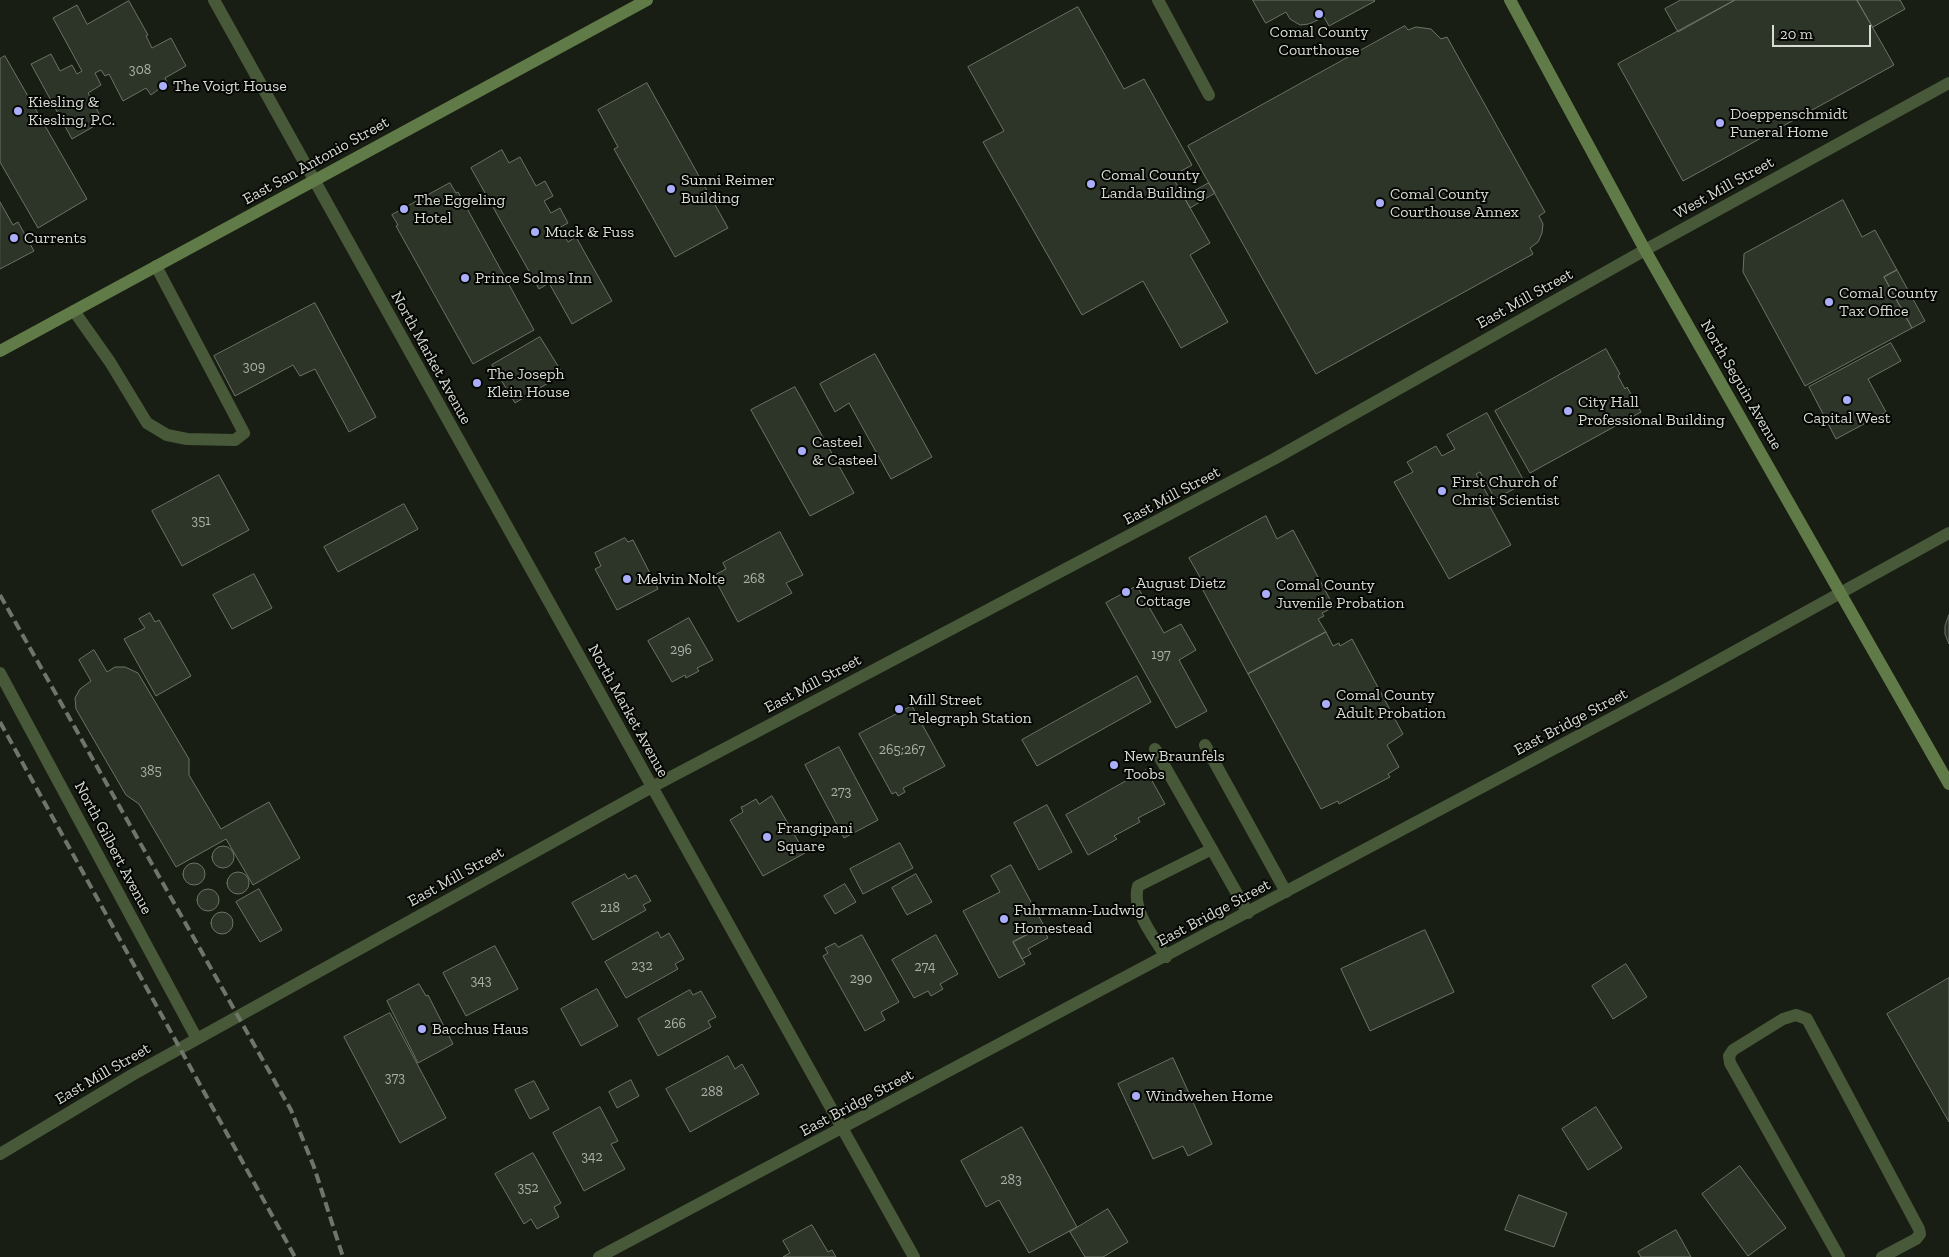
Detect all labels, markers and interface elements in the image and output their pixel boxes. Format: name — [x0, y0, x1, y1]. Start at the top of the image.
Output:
marker: Comal County Courthouse — [1313, 8, 1325, 20]
scale bar — [1774, 15, 1873, 47]
place label: Comal County Courthouse — [1270, 22, 1368, 60]
text: 20 m — [1780, 25, 1813, 43]
house number: 308 — [129, 62, 151, 78]
place label: The Voigt House — [173, 76, 287, 96]
marker: The Voigt House — [157, 80, 169, 92]
place label: Kiesling & Kiesling, P.C. — [28, 92, 115, 130]
place label: Doeppenschmidt Funeral Home — [1730, 104, 1848, 142]
marker: Kiesling & Kiesling, P.C. — [12, 105, 24, 117]
street label: East San Antonio Street — [240, 113, 392, 209]
marker: Doeppenschmidt Funeral Home — [1714, 117, 1726, 129]
street label: West Mill Street — [1671, 153, 1777, 223]
place label: Comal County Landa Building — [1101, 165, 1205, 203]
place label: Sunni Reimer Building — [681, 170, 775, 208]
marker: Comal County Landa Building — [1085, 178, 1097, 190]
marker: Sunni Reimer Building — [665, 183, 677, 195]
place label: Comal County Courthouse Annex — [1390, 184, 1519, 222]
place label: The Eggeling Hotel — [414, 190, 505, 228]
marker: Comal County Courthouse Annex — [1374, 197, 1386, 209]
marker: The Eggeling Hotel — [398, 203, 410, 215]
place label: Muck & Fuss — [545, 222, 634, 242]
marker: Muck & Fuss — [529, 226, 541, 238]
place label: Currents — [24, 228, 86, 248]
marker: Currents — [8, 232, 20, 244]
street label: East Mill Street — [1474, 265, 1576, 333]
place label: Prince Solms Inn — [475, 268, 592, 288]
marker: Prince Solms Inn — [459, 272, 471, 284]
place label: Comal County Tax Office — [1839, 283, 1938, 321]
street label: North Market Avenue — [386, 288, 476, 428]
marker: Comal County Tax Office — [1823, 296, 1835, 308]
street label: North Seguin Avenue — [1696, 317, 1786, 453]
house number: 309 — [243, 359, 265, 375]
place label: The Joseph Klein House — [487, 364, 570, 402]
marker: The Joseph Klein House — [471, 377, 483, 389]
place label: City Hall Professional Building — [1578, 392, 1725, 430]
marker: Capital West — [1841, 394, 1853, 406]
marker: City Hall Professional Building — [1562, 405, 1574, 417]
place label: Capital West — [1803, 408, 1891, 428]
place label: Casteel & Casteel — [812, 432, 878, 470]
marker: Casteel & Casteel — [796, 445, 808, 457]
street label: East Mill Street — [1120, 462, 1224, 530]
place label: First Church of Christ Scientist — [1452, 472, 1560, 510]
marker: First Church of Christ Scientist — [1436, 485, 1448, 497]
house number: 351 — [191, 513, 211, 529]
place label: Melvin Nolte — [637, 569, 725, 589]
house number: 268 — [743, 571, 765, 587]
marker: Melvin Nolte — [621, 573, 633, 585]
place label: August Dietz Cottage — [1136, 573, 1226, 611]
place label: Comal County Juvenile Probation — [1276, 575, 1404, 613]
marker: August Dietz Cottage — [1120, 586, 1132, 598]
marker: Comal County Juvenile Probation — [1260, 588, 1272, 600]
street label: North Market Avenue — [583, 641, 673, 781]
house number: 296 — [670, 642, 692, 658]
house number: 197 — [1151, 647, 1171, 663]
street label: East Mill Street — [761, 650, 865, 718]
street label: East Bridge Street — [1511, 684, 1631, 760]
place label: Comal County Adult Probation — [1336, 685, 1446, 723]
place label: Mill Street Telegraph Station — [909, 690, 1032, 728]
marker: Comal County Adult Probation — [1320, 698, 1332, 710]
marker: Mill Street Telegraph Station — [893, 703, 905, 715]
house number: 265;267 — [879, 742, 925, 758]
place label: New Braunfels Toobs — [1124, 746, 1225, 784]
marker: New Braunfels Toobs — [1108, 759, 1120, 771]
house number: 385 — [140, 763, 162, 779]
street label: North Gilbert Avenue — [70, 778, 156, 918]
house number: 273 — [831, 784, 851, 800]
place label: Frangipani Square — [777, 818, 853, 856]
marker: Frangipani Square — [761, 831, 773, 843]
street label: East Mill Street — [405, 843, 507, 911]
street label: East Bridge Street — [1154, 875, 1274, 951]
house number: 218 — [600, 900, 620, 916]
place label: Fuhrmann-Ludwig Homestead — [1014, 900, 1144, 938]
marker: Fuhrmann-Ludwig Homestead — [998, 913, 1010, 925]
house number: 232 — [631, 958, 653, 974]
house number: 274 — [914, 959, 936, 975]
house number: 290 — [850, 971, 872, 987]
house number: 343 — [470, 973, 492, 989]
house number: 266 — [664, 1016, 686, 1032]
place label: Bacchus Haus — [432, 1019, 528, 1039]
marker: Bacchus Haus — [416, 1023, 428, 1035]
street label: East Mill Street — [52, 1039, 154, 1109]
street label: East Bridge Street — [797, 1065, 917, 1141]
house number: 373 — [385, 1070, 405, 1086]
house number: 288 — [701, 1084, 723, 1100]
place label: Windwehen Home — [1146, 1086, 1273, 1106]
marker: Windwehen Home — [1130, 1090, 1142, 1102]
house number: 342 — [581, 1149, 603, 1165]
house number: 283 — [1000, 1172, 1022, 1188]
house number: 352 — [517, 1180, 539, 1196]

